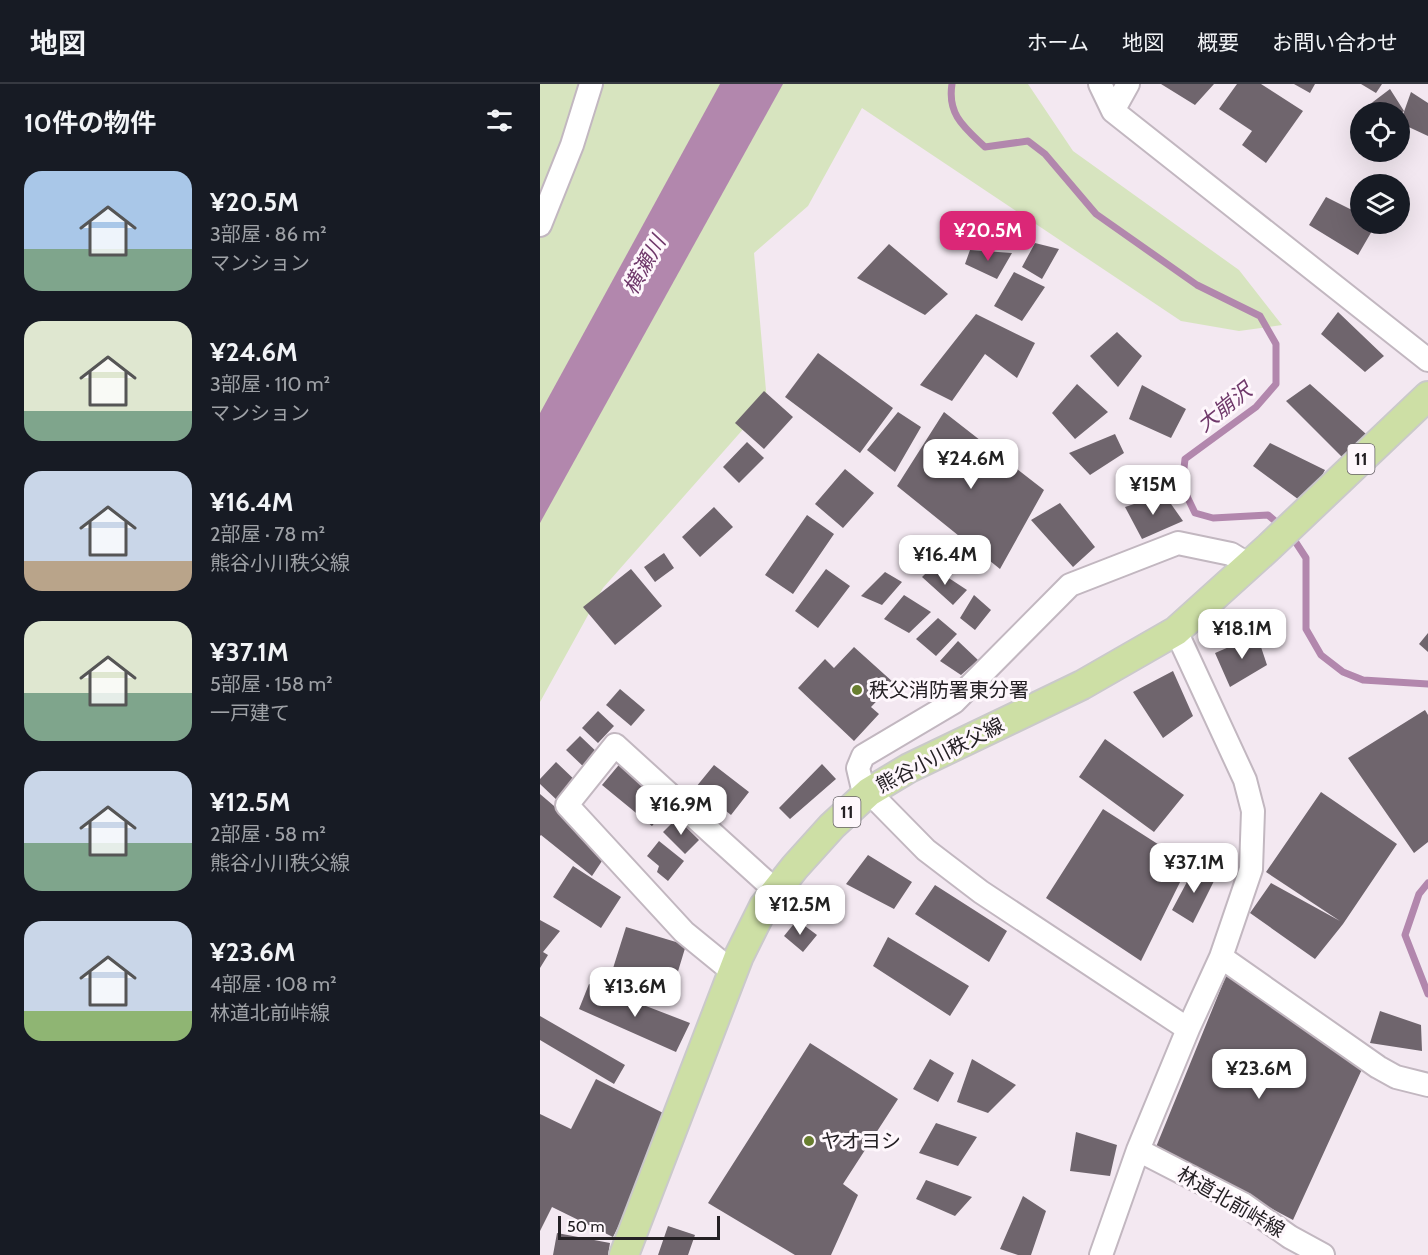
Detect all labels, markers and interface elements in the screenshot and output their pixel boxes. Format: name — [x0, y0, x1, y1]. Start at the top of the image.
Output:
text: 地図 — [30, 26, 86, 60]
text: ホーム — [1027, 30, 1089, 55]
text: 地図 — [1122, 30, 1164, 55]
text: 概要 — [1197, 30, 1239, 55]
text: お問い合わせ — [1272, 30, 1398, 55]
map controls — [1350, 102, 1410, 234]
button: locate — [1350, 102, 1410, 162]
icon: filters — [483, 104, 516, 137]
text: 10件の物件 — [24, 107, 156, 139]
button: layers — [1350, 174, 1410, 234]
text: ¥20.5M — [210, 186, 299, 218]
icon: home — [72, 195, 144, 267]
pin: ¥20.5M — [939, 211, 1037, 262]
text: ¥20.5M — [954, 218, 1022, 242]
text: 3部屋 · 86 m² — [210, 222, 327, 246]
water label: 横瀬川 — [618, 230, 671, 299]
text: マンション — [210, 251, 310, 275]
text: ¥24.6M — [210, 336, 298, 368]
icon: home — [72, 345, 144, 417]
text: 3部屋 · 110 m² — [210, 372, 330, 396]
water label: 大崩沢 — [1192, 376, 1259, 437]
text: マンション — [210, 401, 310, 425]
pin: ¥24.6M — [922, 439, 1020, 490]
road number: 11 — [1348, 444, 1374, 474]
text: ¥24.6M — [937, 446, 1005, 470]
pin: ¥15M — [1117, 465, 1189, 516]
text: ¥15M — [1130, 472, 1176, 496]
text: ¥16.4M — [210, 486, 294, 518]
icon: home — [72, 495, 144, 567]
text: 2部屋 · 78 m² — [210, 522, 325, 546]
pin: ¥16.4M — [896, 535, 994, 586]
text: ¥16.4M — [913, 542, 977, 566]
text: 熊谷小川秩父線 — [210, 551, 350, 575]
pin: ¥18.1M — [1193, 609, 1291, 660]
text: ¥18.1M — [1212, 616, 1272, 640]
text: ¥37.1M — [210, 636, 289, 668]
icon: home — [72, 645, 144, 717]
text: 5部屋 · 158 m² — [210, 672, 333, 696]
place label: 秩父消防署東分署 — [869, 678, 1029, 702]
marker: 秩父消防署東分署 — [850, 683, 864, 697]
text: 一戸建て — [210, 701, 290, 725]
street label: 熊谷小川秩父線 — [872, 713, 1008, 797]
pin: ¥16.9M — [632, 785, 730, 836]
text: ¥12.5M — [210, 786, 290, 818]
text: ¥16.9M — [650, 792, 712, 816]
icon: home — [72, 795, 144, 867]
road number: 11 — [834, 797, 860, 827]
text: 2部屋 · 58 m² — [210, 822, 326, 846]
pin: ¥37.1M — [1145, 843, 1243, 894]
text: ¥37.1M — [1164, 850, 1224, 874]
text: 熊谷小川秩父線 — [210, 851, 350, 875]
pin: ¥12.5M — [751, 885, 849, 936]
text: ¥12.5M — [769, 892, 831, 916]
text: ¥23.6M — [210, 936, 296, 968]
icon: home — [72, 945, 144, 1017]
pin: ¥13.6M — [586, 967, 684, 1018]
text: 4部屋 · 108 m² — [210, 972, 337, 996]
text: ¥13.6M — [604, 974, 666, 998]
text: 林道北前峠線 — [210, 1001, 330, 1025]
pin: ¥23.6M — [1210, 1049, 1308, 1100]
text: ¥23.6M — [1226, 1056, 1292, 1080]
place label: ヤオヨシ — [821, 1129, 901, 1153]
marker: ヤオヨシ — [802, 1134, 816, 1148]
street label: 林道北前峠線 — [1173, 1162, 1289, 1242]
scale bar — [558, 1213, 720, 1240]
text: 50 m — [567, 1217, 604, 1236]

